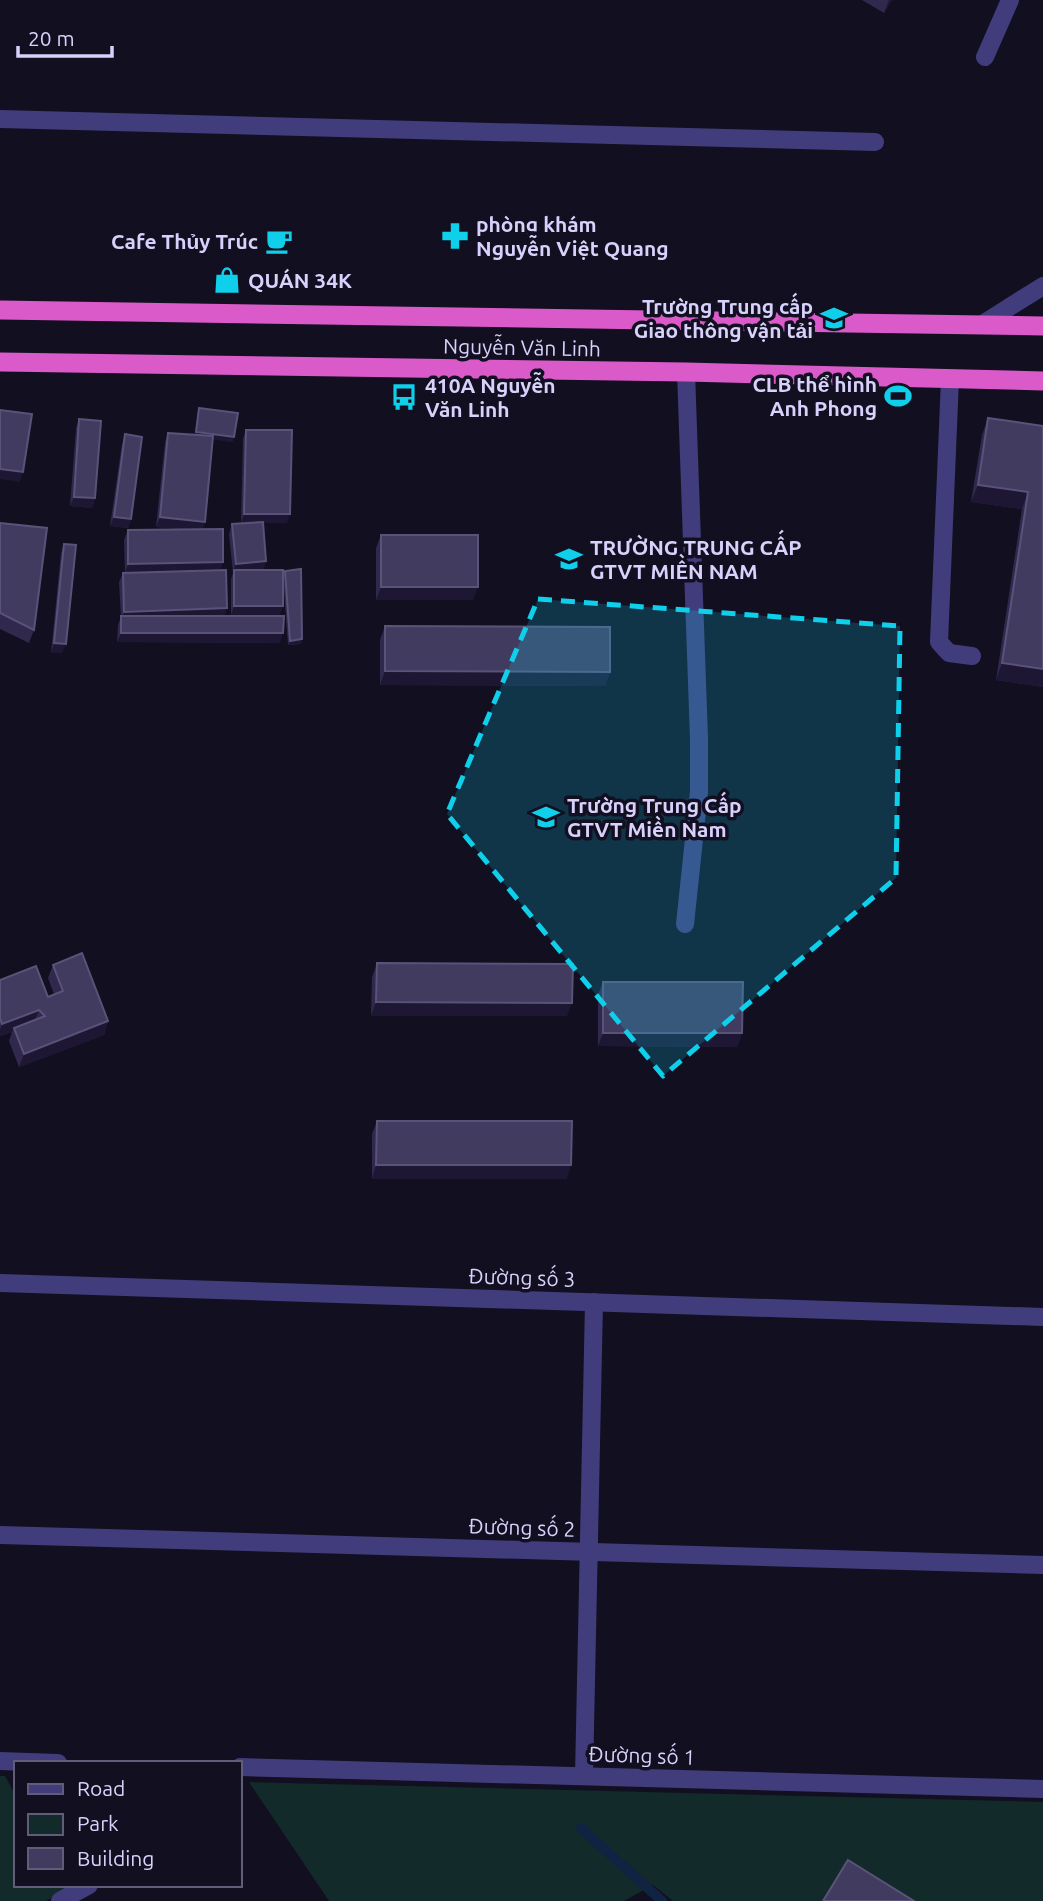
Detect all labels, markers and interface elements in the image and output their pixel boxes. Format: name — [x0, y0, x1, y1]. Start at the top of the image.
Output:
scale bar — [18, 14, 112, 58]
text: 20 m — [28, 26, 75, 50]
place label: phòng khám Nguyễn Việt Quang — [476, 212, 669, 260]
pharmacy icon: phòng khám Nguyễn Việt Quang — [440, 221, 470, 251]
cafe icon: Cafe Thủy Trúc — [264, 226, 294, 256]
place label: Cafe Thủy Trúc — [111, 229, 258, 253]
shop icon: QUÁN 34K — [212, 265, 242, 295]
place label: QUÁN 34K — [248, 268, 352, 292]
place label: Trường Trung cấp Giao thông vận tải — [634, 292, 813, 342]
school or university icon: Trường Trung cấp Giao thông vận tải — [819, 303, 849, 333]
street label: Nguyễn Văn Linh — [443, 332, 601, 360]
place label: 410A Nguyễn Văn Linh — [425, 371, 556, 421]
place label: CLB thể hình Anh Phong — [752, 372, 877, 420]
sports icon: CLB thể hình Anh Phong — [883, 381, 913, 411]
bus stop icon: 410A Nguyễn Văn Linh — [389, 382, 419, 412]
place label: TRƯỜNG TRUNG CẤP GTVT MIỀN NAM — [590, 529, 802, 583]
school or university icon: TRƯỜNG TRUNG CẤP GTVT MIỀN NAM — [554, 544, 584, 574]
place label: Trường Trung Cấp GTVT Miền Nam — [567, 791, 742, 841]
school or university icon: Trường Trung Cấp GTVT Miền Nam — [531, 802, 561, 832]
street label: Đường số 3 — [468, 1261, 576, 1291]
street label: Đường số 2 — [468, 1511, 576, 1541]
street label: Đường số 1 — [588, 1739, 696, 1769]
legend — [14, 1761, 242, 1887]
text: Road — [77, 1776, 125, 1800]
text: Park — [77, 1811, 119, 1835]
text: Building — [77, 1846, 154, 1870]

